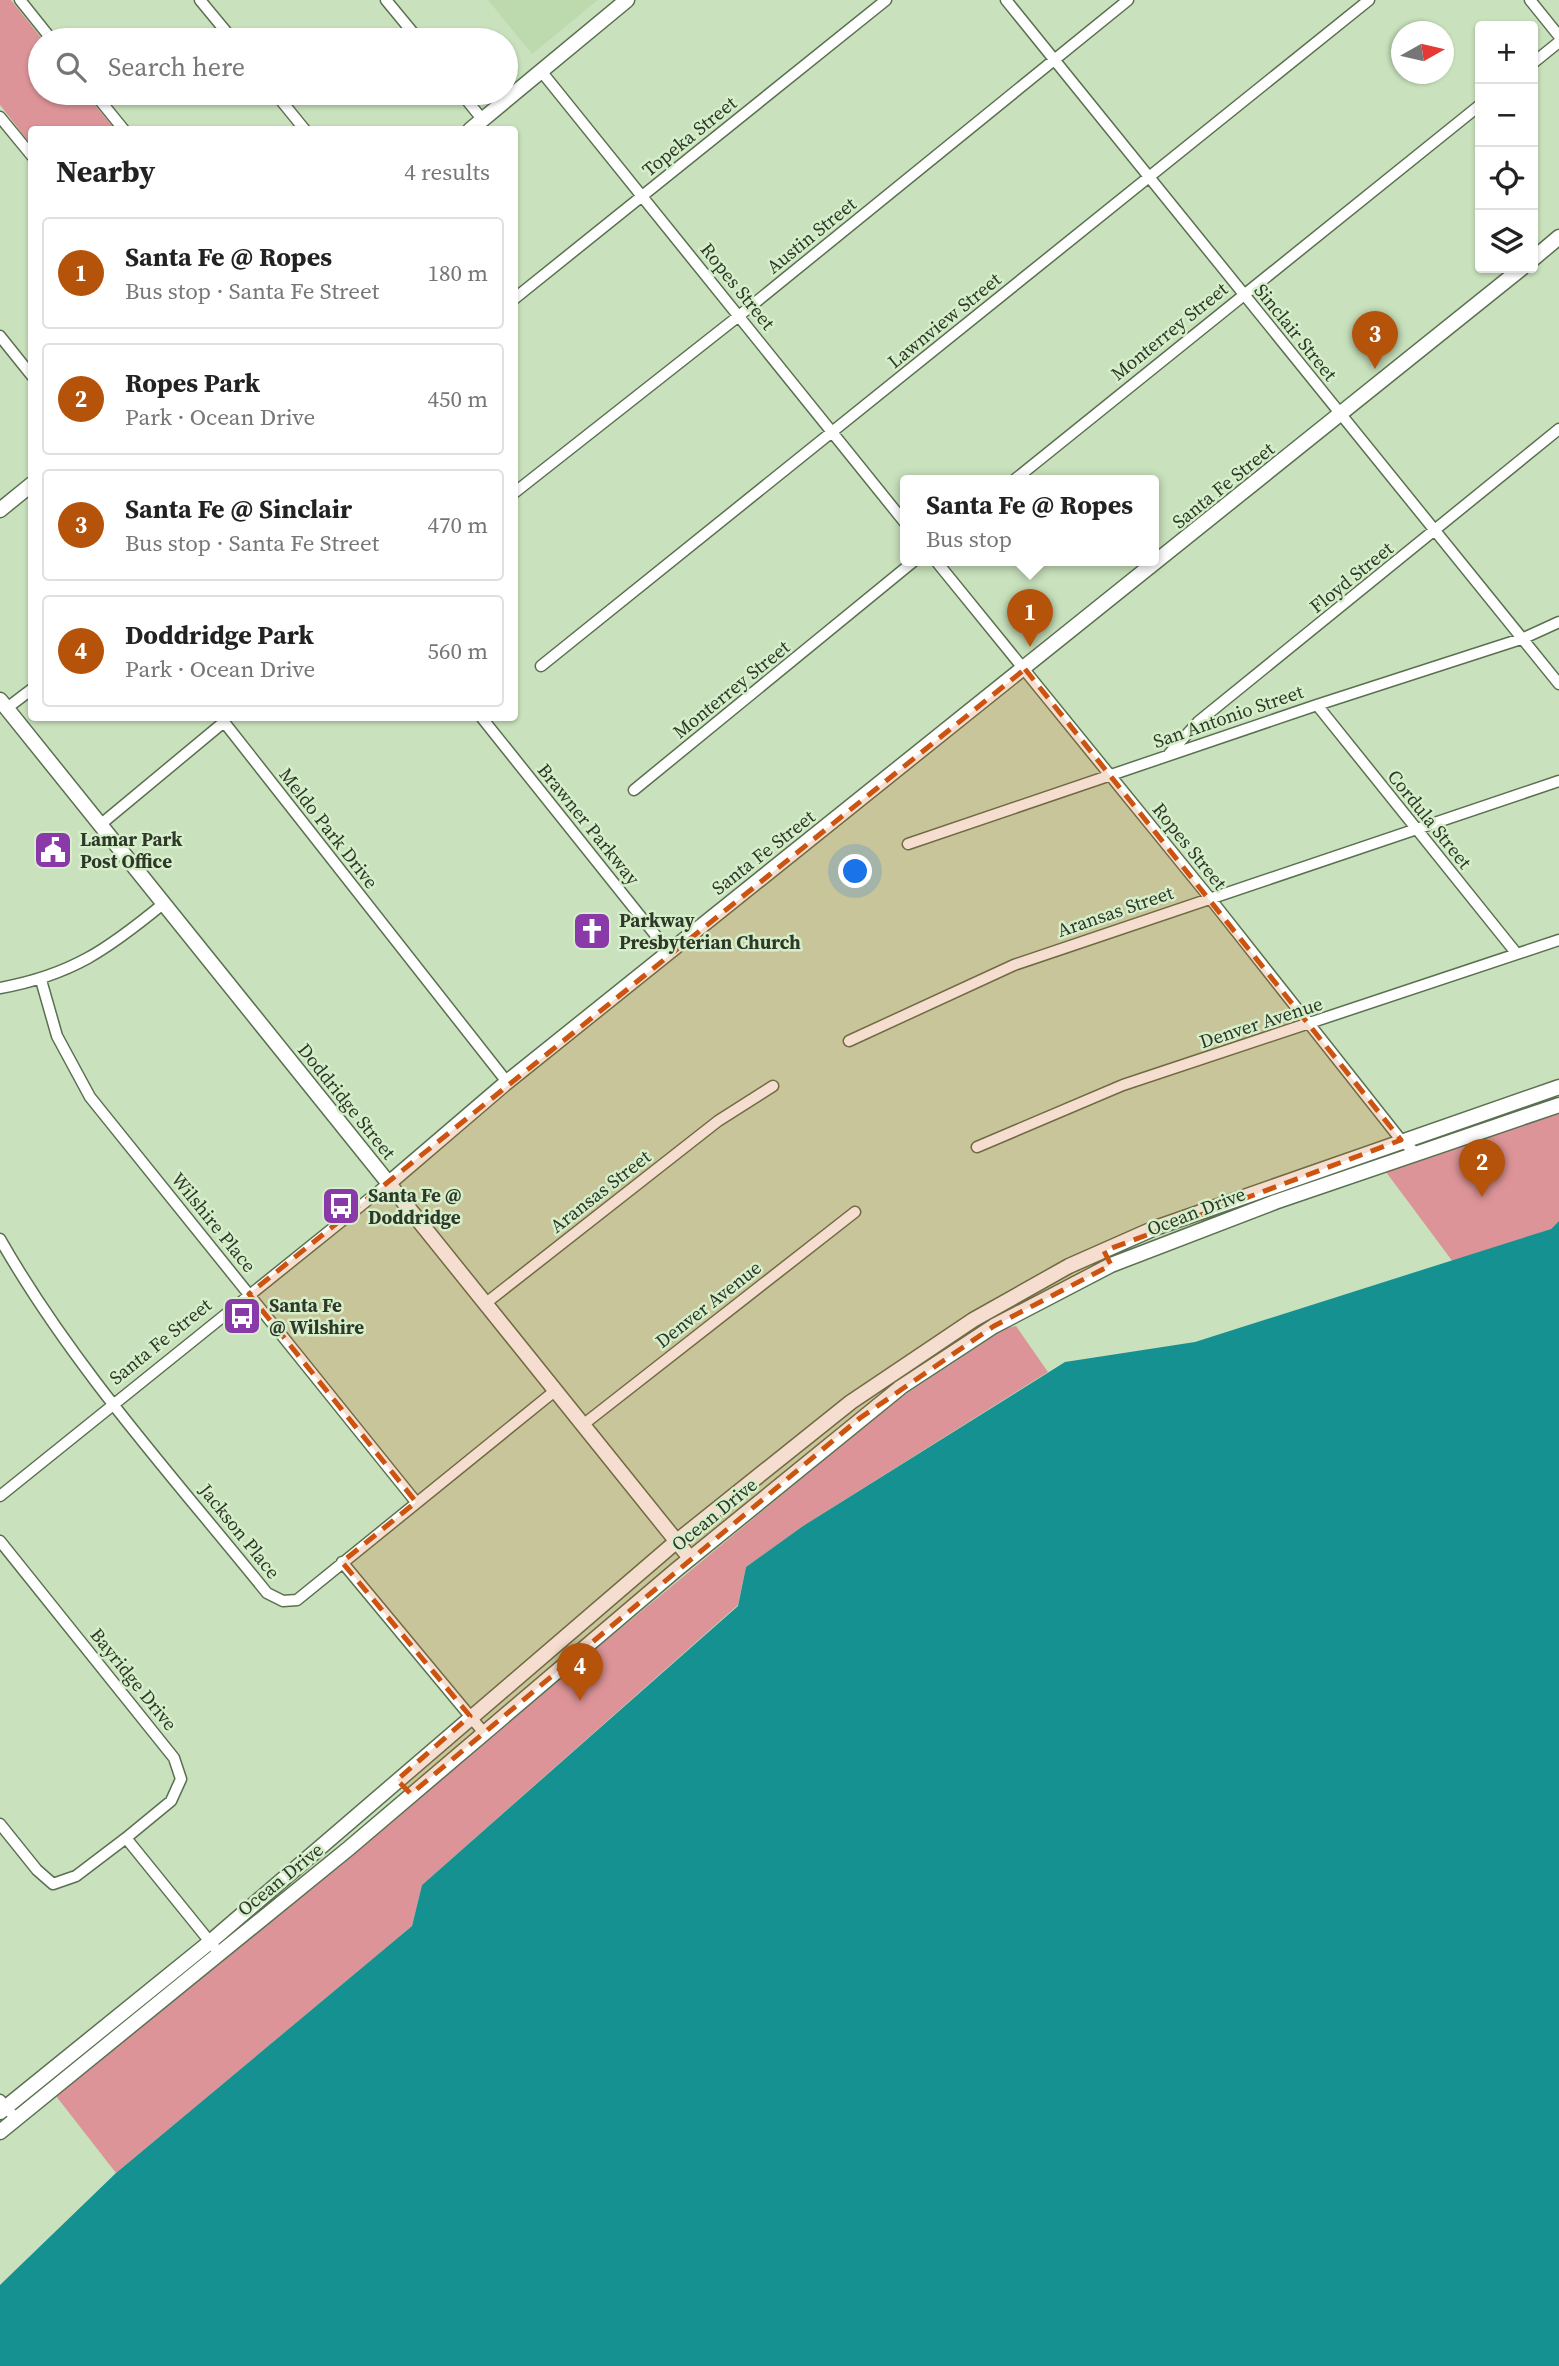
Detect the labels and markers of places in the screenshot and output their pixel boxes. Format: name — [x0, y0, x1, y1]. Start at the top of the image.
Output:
pin: 3 — [1352, 311, 1398, 369]
pin: 1 — [1007, 589, 1053, 647]
place label: Lamar Park Post Office — [80, 826, 183, 874]
public building icon: Lamar Park Post Office — [32, 829, 74, 871]
place label: Parkway Presbyterian Church — [619, 907, 801, 955]
church icon: Parkway Presbyterian Church — [571, 910, 613, 952]
pin: 2 — [1459, 1139, 1505, 1197]
place label: Santa Fe @ Doddridge — [368, 1182, 462, 1230]
bus stop icon: Santa Fe @ Doddridge — [320, 1185, 362, 1227]
place label: Santa Fe @ Wilshire — [269, 1292, 364, 1340]
bus stop icon: Santa Fe @ Wilshire — [221, 1295, 263, 1337]
pin: 4 — [557, 1643, 603, 1701]

